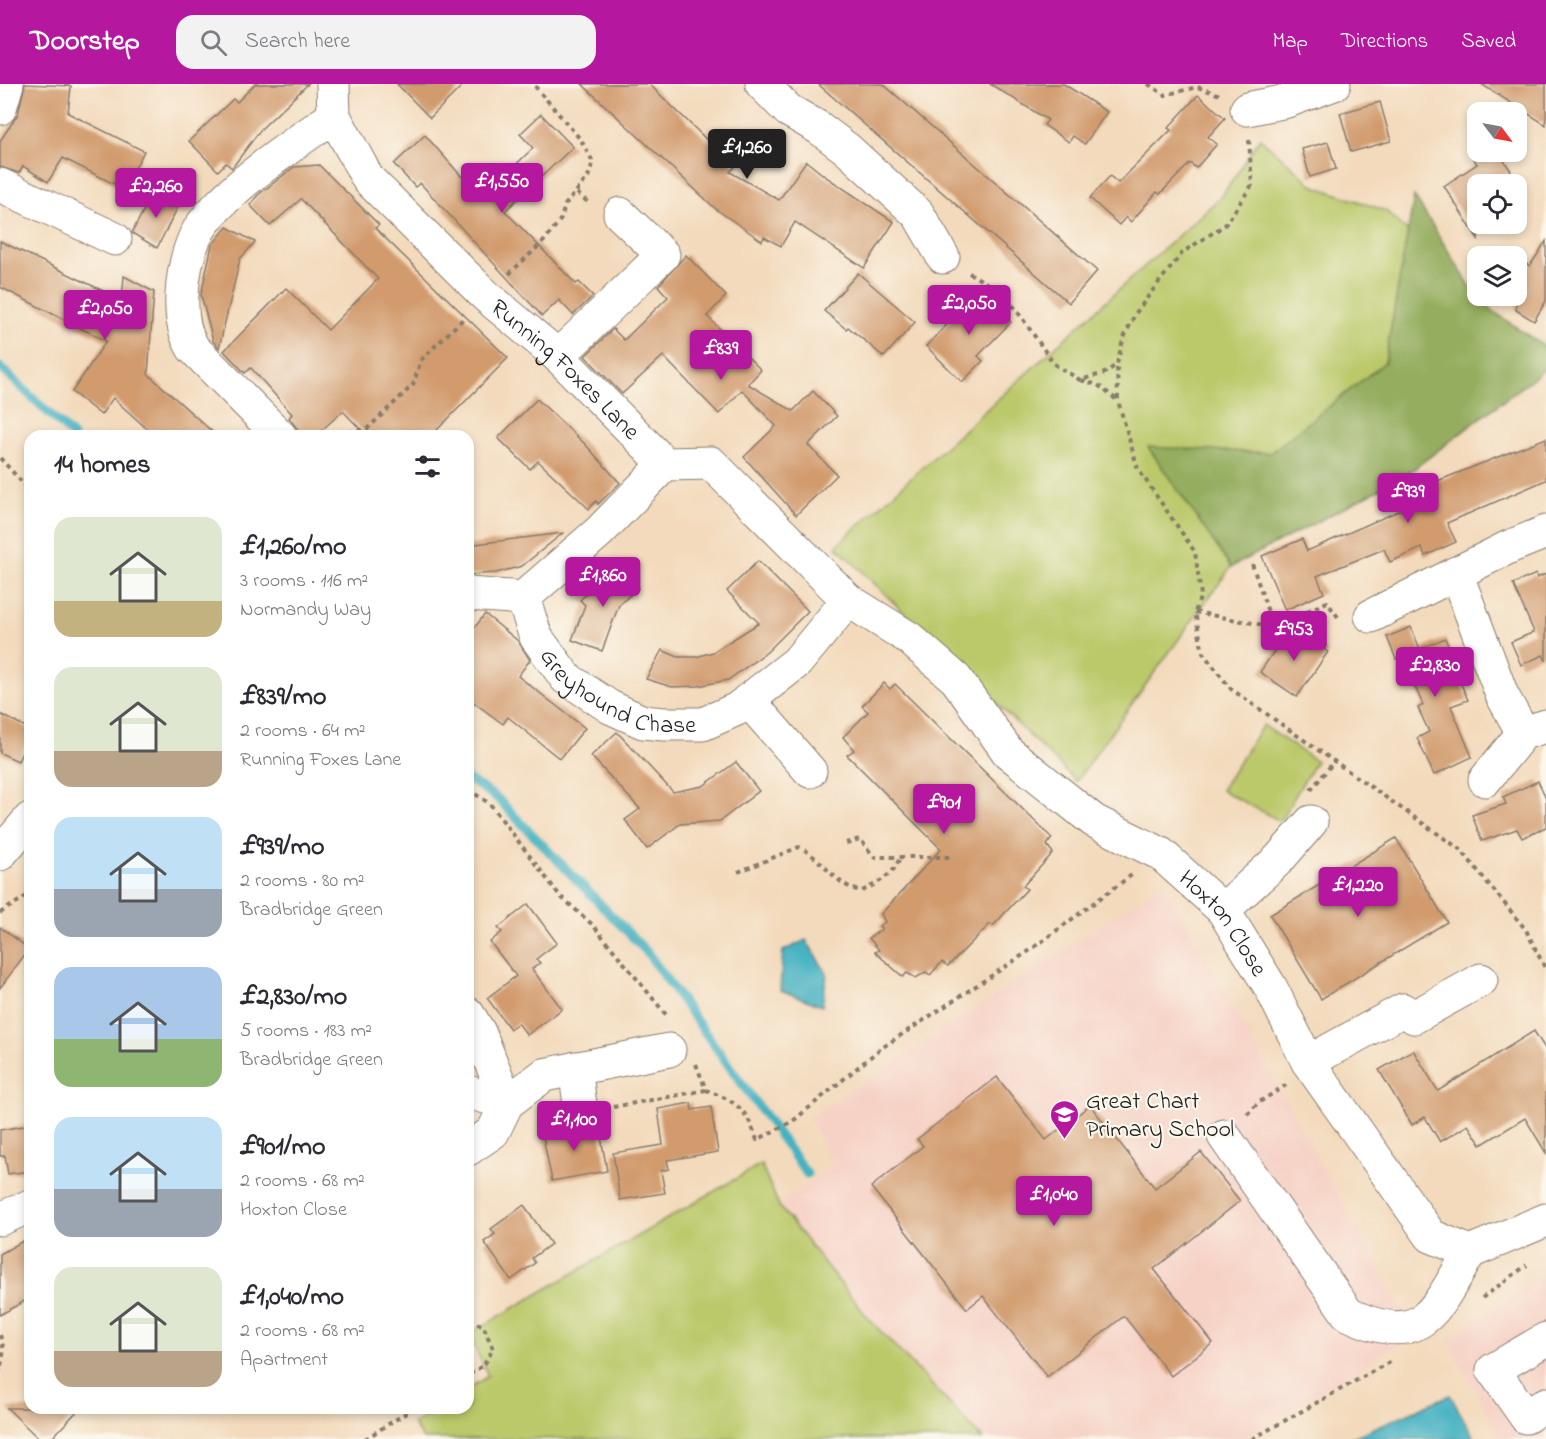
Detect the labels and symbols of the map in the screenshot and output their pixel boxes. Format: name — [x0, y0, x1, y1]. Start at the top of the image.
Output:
north arrow — [1467, 102, 1527, 162]
pin: £1,260 — [698, 129, 796, 180]
pin: £1,550 — [453, 163, 551, 214]
pin: £2,260 — [107, 168, 205, 219]
pin: £2,050 — [920, 285, 1018, 336]
pin: £2,050 — [56, 290, 154, 341]
street label: Running Foxes Lane — [482, 292, 647, 449]
pin: £839 — [685, 330, 757, 381]
pin: £939 — [1372, 473, 1444, 524]
pin: £1,860 — [554, 557, 652, 608]
pin: £953 — [1258, 611, 1330, 662]
street label: Greyhound Chase — [530, 642, 696, 744]
pin: £2,830 — [1386, 647, 1484, 698]
pin: £901 — [908, 784, 980, 835]
street label: Hoxton Close — [1170, 863, 1275, 984]
pin: £1,220 — [1309, 867, 1407, 918]
place label: Great Chart Primary School — [1086, 1085, 1234, 1149]
school or university icon: Great Chart Primary School — [1049, 1098, 1081, 1140]
pin: £1,100 — [525, 1101, 623, 1152]
pin: £1,040 — [1005, 1176, 1103, 1227]

